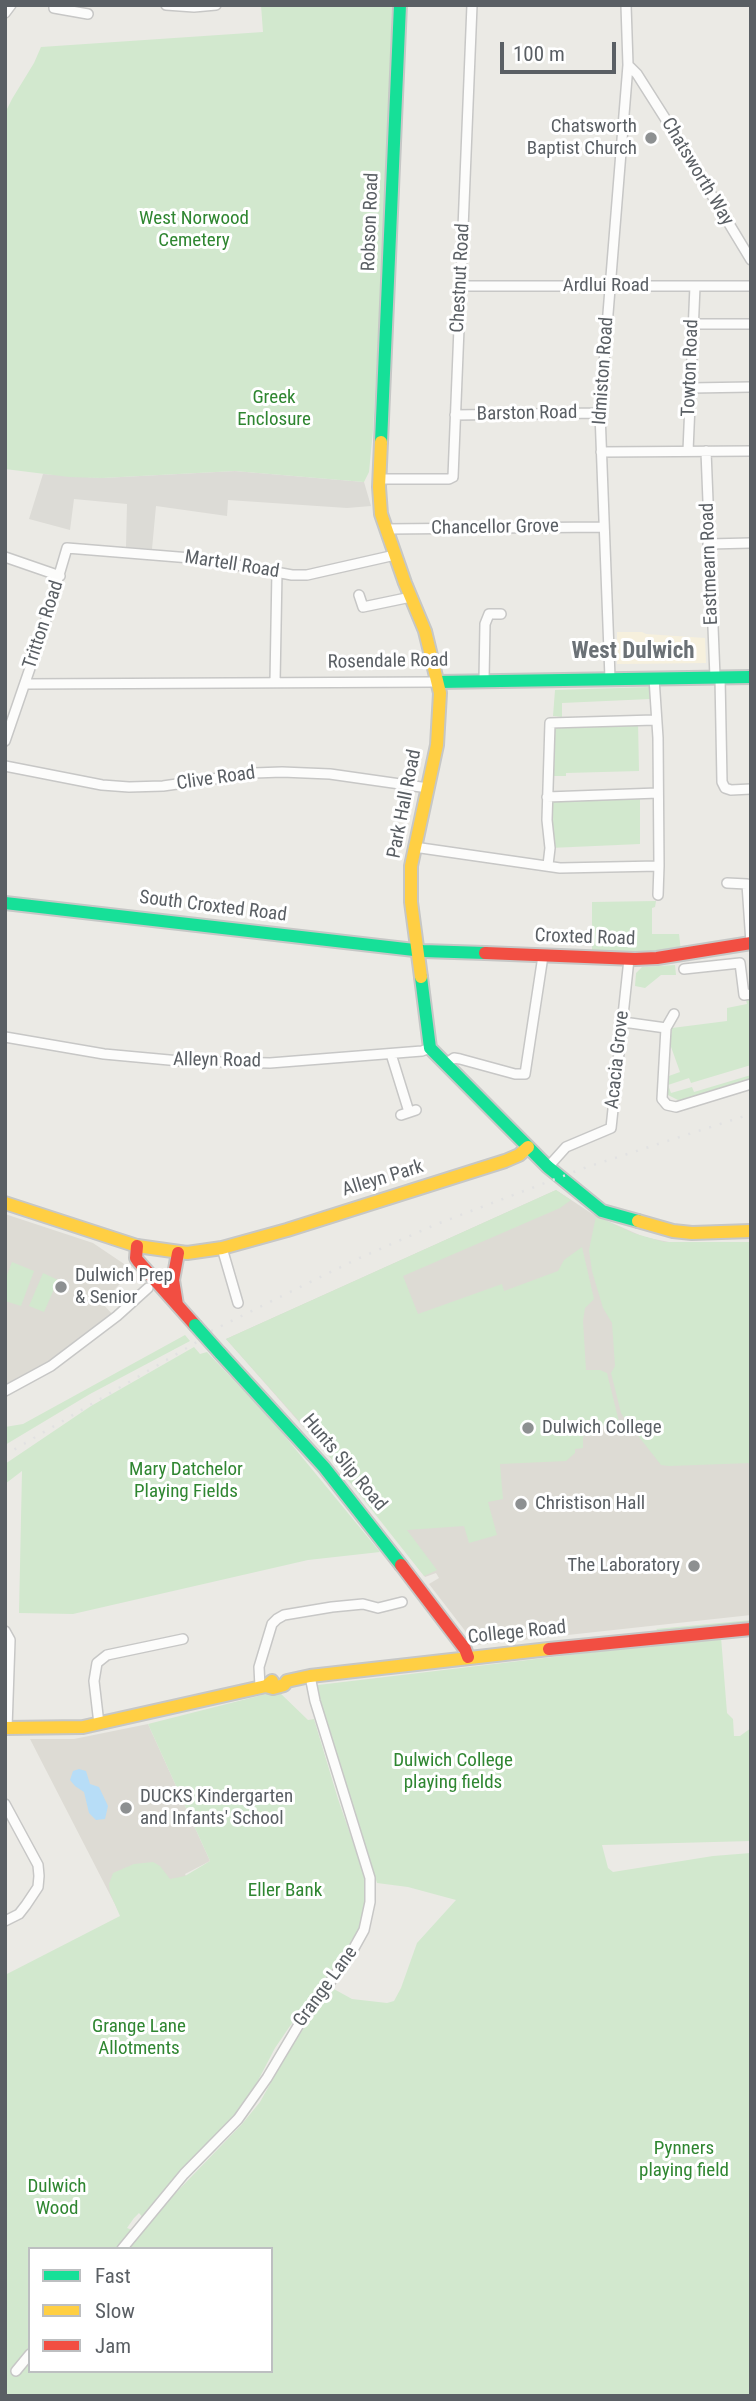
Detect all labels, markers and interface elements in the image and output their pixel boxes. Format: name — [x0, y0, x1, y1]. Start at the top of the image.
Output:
scale bar — [504, 28, 620, 72]
text: 100 m — [513, 42, 565, 66]
street label: Chatsworth Way — [656, 114, 738, 230]
place label: Chatsworth Baptist Church — [527, 116, 637, 160]
marker: Chatsworth Baptist Church — [643, 130, 659, 146]
street label: Robson Road — [358, 172, 384, 272]
park label: West Norwood Cemetery — [139, 208, 249, 252]
street label: Chestnut Road — [447, 223, 475, 333]
street label: Ardlui Road — [563, 275, 649, 297]
street label: Idmiston Road — [589, 316, 619, 426]
street label: Towton Road — [678, 319, 704, 417]
park label: Greek Enclosure — [237, 387, 311, 431]
street label: Barston Road — [477, 402, 577, 426]
street label: Eastmearn Road — [696, 502, 724, 626]
street label: Chancellor Grove — [431, 515, 559, 541]
street label: Martell Road — [183, 546, 281, 584]
street label: Tritton Road — [19, 578, 69, 672]
district label: West Dulwich — [571, 638, 695, 666]
street label: Rosendale Road — [327, 650, 449, 674]
street label: Park Hall Road — [383, 748, 427, 860]
street label: Clive Road — [175, 762, 257, 796]
street label: South Croxted Road — [138, 887, 288, 927]
street label: Croxted Road — [534, 925, 636, 951]
street label: Acacia Grove — [602, 1010, 634, 1110]
street label: Alleyn Road — [173, 1049, 261, 1073]
street label: Alleyn Park — [340, 1156, 426, 1202]
place label: Dulwich Prep & Senior — [75, 1265, 173, 1309]
marker: Dulwich Prep & Senior — [53, 1279, 69, 1295]
street label: Hunts Slip Road — [297, 1410, 391, 1516]
place label: Dulwich College — [542, 1417, 662, 1439]
marker: Dulwich College — [520, 1420, 536, 1436]
park label: Mary Datchelor Playing Fields — [129, 1459, 243, 1503]
place label: Christison Hall — [535, 1493, 645, 1515]
marker: Christison Hall — [513, 1496, 529, 1512]
place label: The Laboratory — [567, 1555, 680, 1577]
marker: The Laboratory — [686, 1558, 702, 1574]
street label: College Road — [467, 1617, 567, 1649]
park label: Dulwich College playing fields — [393, 1750, 513, 1794]
place label: DUCKS Kindergarten and Infants' School — [140, 1786, 293, 1830]
marker: DUCKS Kindergarten and Infants' School — [118, 1800, 134, 1816]
park label: Eller Bank — [248, 1880, 322, 1902]
street label: Grange Lane — [289, 1942, 363, 2032]
park label: Grange Lane Allotments — [92, 2016, 186, 2060]
park label: Pynners playing field — [639, 2138, 729, 2182]
park label: Dulwich Wood — [27, 2176, 87, 2220]
legend — [28, 2247, 273, 2373]
text: Fast — [95, 2264, 131, 2288]
text: Slow — [95, 2299, 135, 2323]
text: Jam — [95, 2334, 131, 2358]

